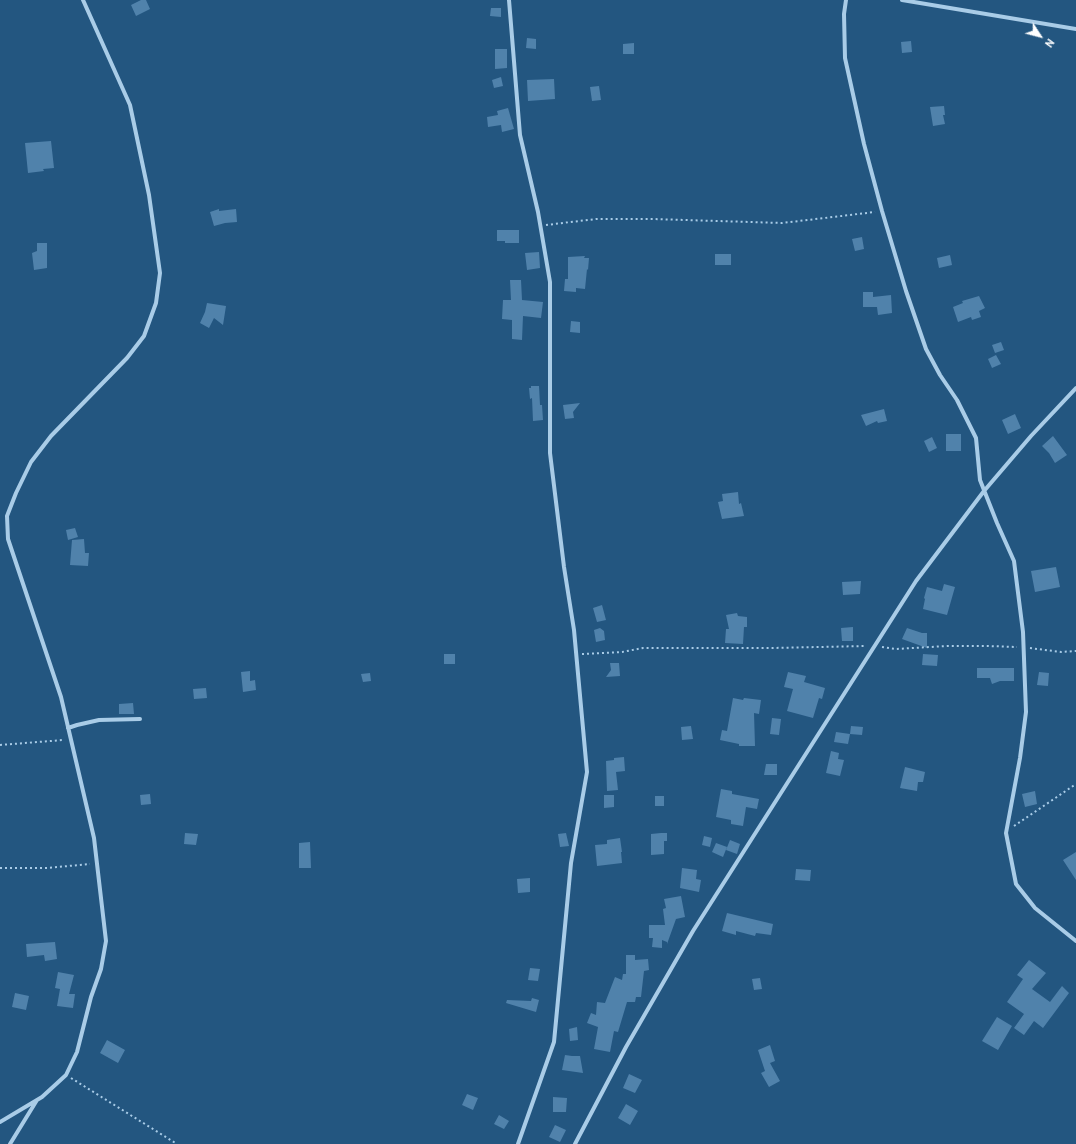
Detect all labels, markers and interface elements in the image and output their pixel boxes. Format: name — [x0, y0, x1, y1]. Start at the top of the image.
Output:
north arrow — [1020, 16, 1060, 56]
text: N — [1042, 36, 1058, 50]

